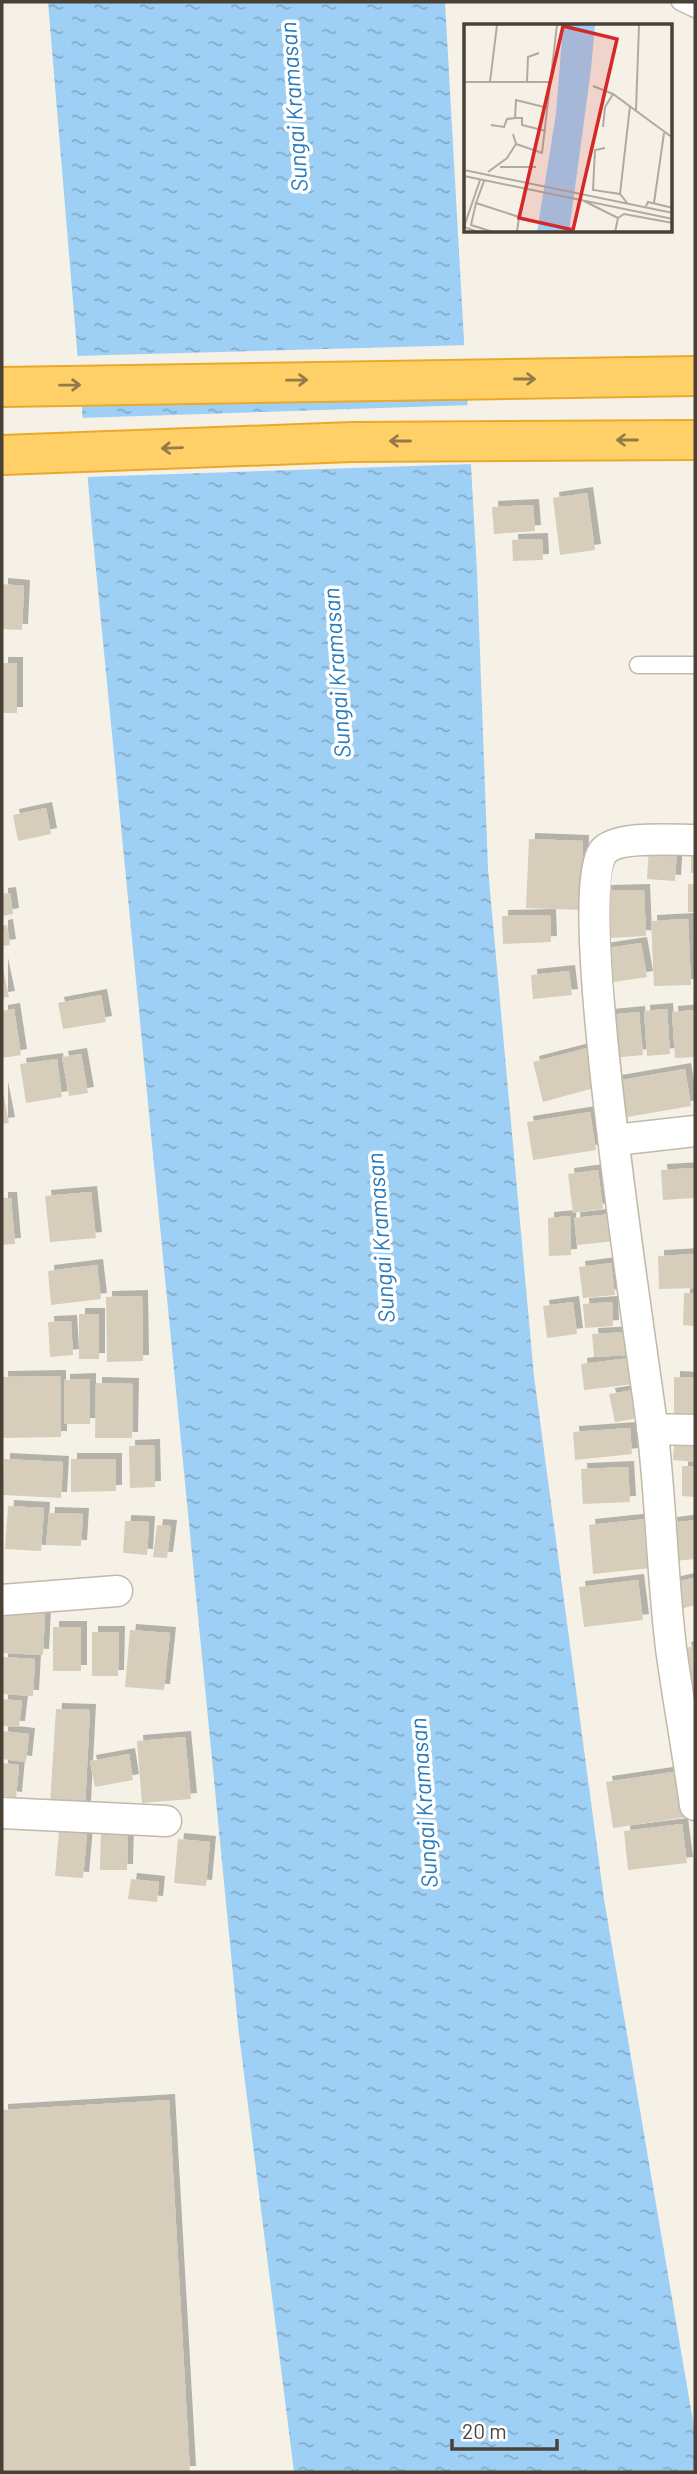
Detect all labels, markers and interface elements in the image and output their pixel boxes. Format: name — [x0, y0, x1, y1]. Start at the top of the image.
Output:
water label: Sungai Kramasan — [273, 21, 313, 193]
inset map — [464, 24, 672, 233]
one-way arrow — [513, 372, 536, 386]
one-way arrow — [286, 374, 309, 387]
one-way arrow — [58, 378, 81, 392]
one-way arrow — [616, 433, 639, 447]
one-way arrow — [388, 434, 411, 448]
one-way arrow — [161, 442, 184, 455]
water label: Sungai Kramasan — [316, 587, 356, 759]
water label: Sungai Kramasan — [360, 1152, 400, 1324]
water label: Sungai Kramasan — [403, 1717, 443, 1889]
scale bar — [452, 2408, 557, 2452]
text: 20 m — [462, 2418, 507, 2443]

